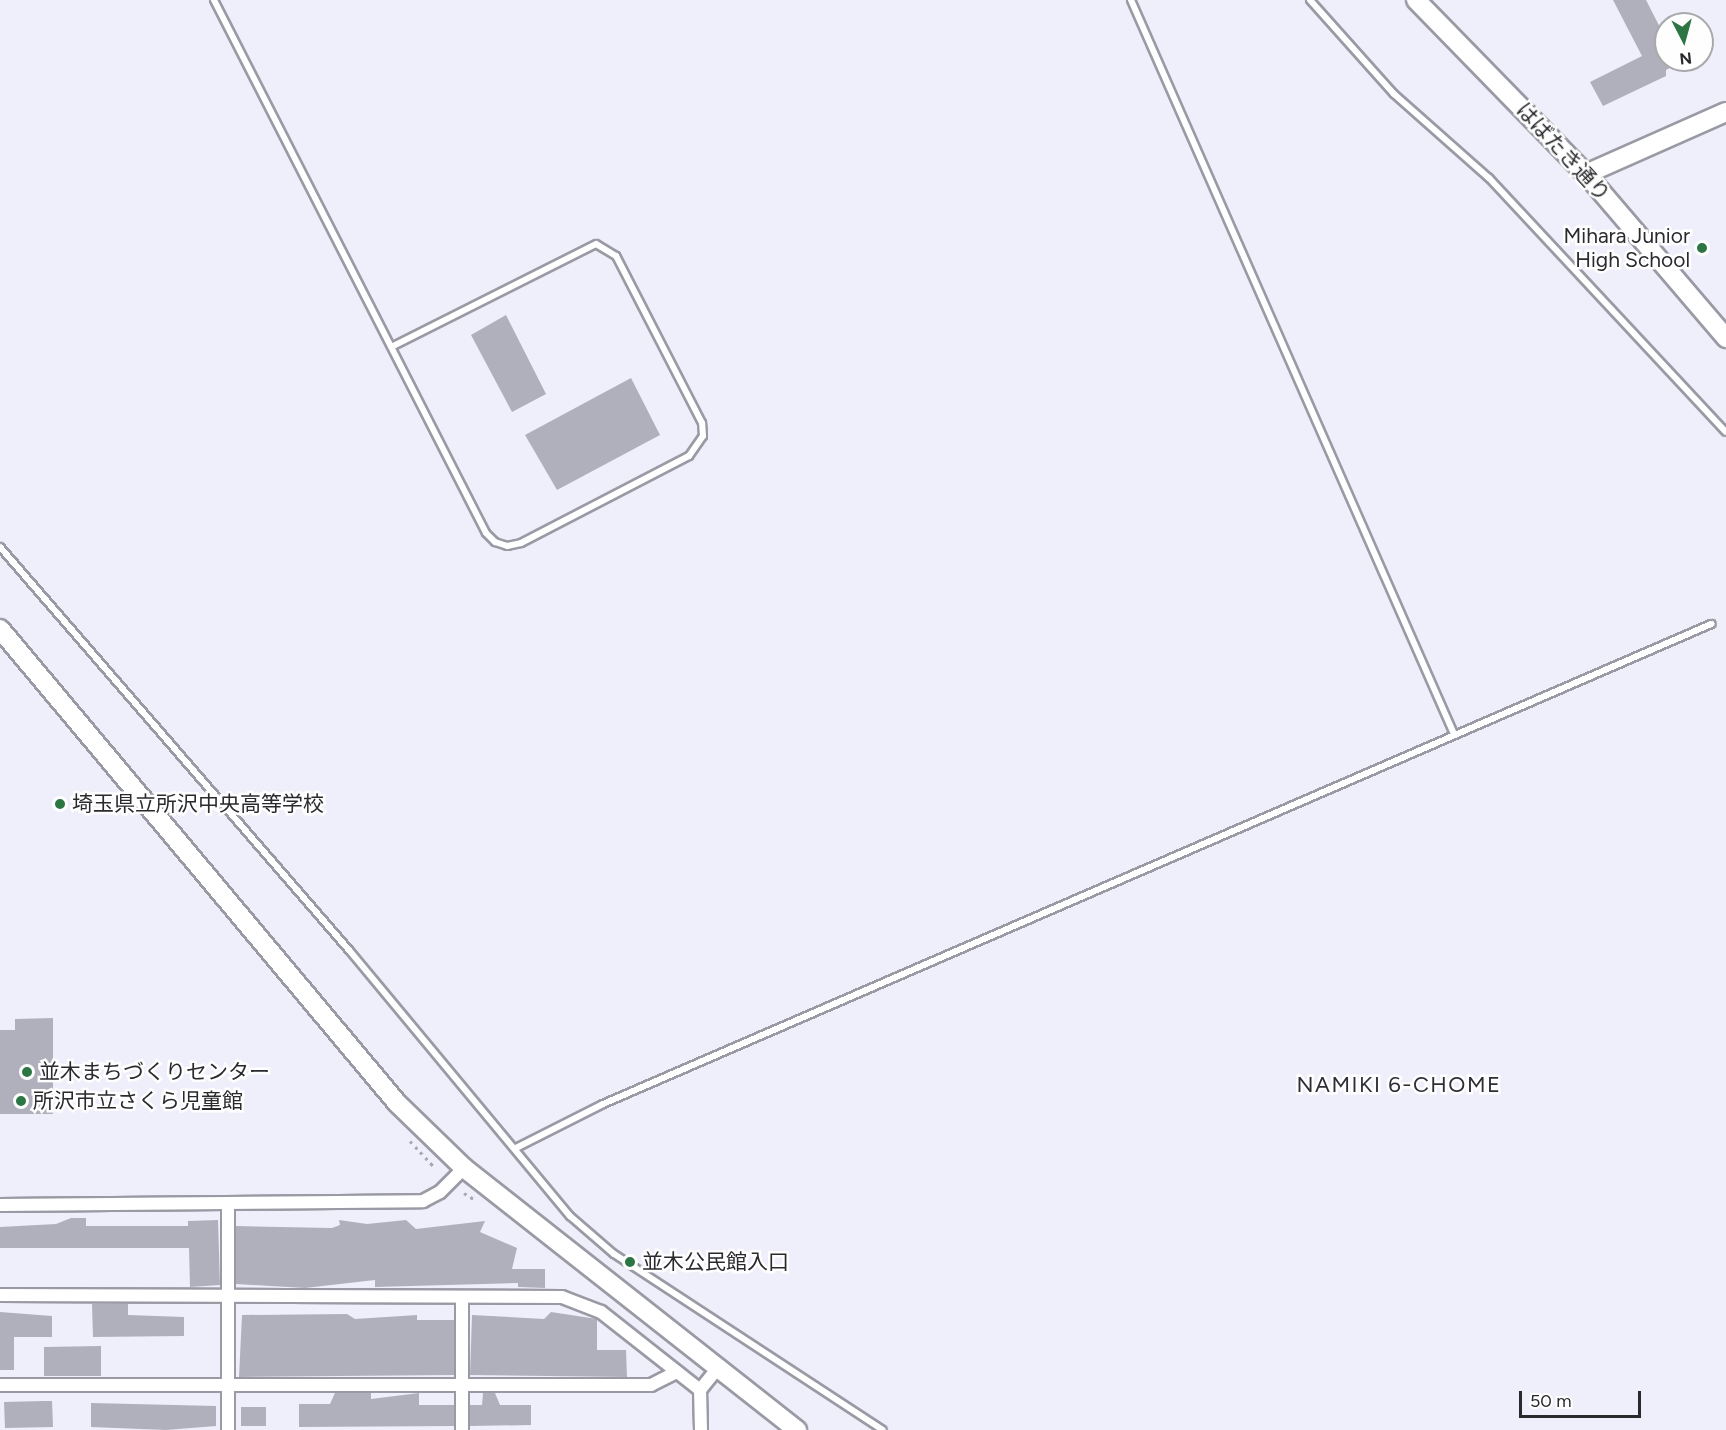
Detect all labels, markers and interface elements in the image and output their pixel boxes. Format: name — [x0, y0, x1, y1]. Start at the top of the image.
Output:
north arrow — [1654, 12, 1714, 72]
text: N — [1679, 48, 1693, 69]
street label: はばたき通り — [1511, 97, 1615, 207]
place label: Mihara Junior High School — [1564, 223, 1690, 273]
marker: Mihara Junior High School — [1695, 241, 1709, 255]
place label: 埼玉県立所沢中央高等学校 — [72, 791, 324, 817]
marker: 埼玉県立所沢中央高等学校 — [53, 797, 67, 811]
place label: 並木まちづくりセンター — [39, 1059, 270, 1085]
marker: 並木まちづくりセンター — [20, 1065, 34, 1079]
district label: NAMIKI 6-CHOME — [1296, 1072, 1502, 1098]
place label: 所沢市立さくら児童館 — [33, 1088, 243, 1114]
marker: 所沢市立さくら児童館 — [14, 1094, 28, 1108]
place label: 並木公民館入口 — [642, 1249, 789, 1275]
marker: 並木公民館入口 — [623, 1255, 637, 1269]
scale bar — [1522, 1379, 1644, 1417]
text: 50 m — [1530, 1390, 1572, 1412]

